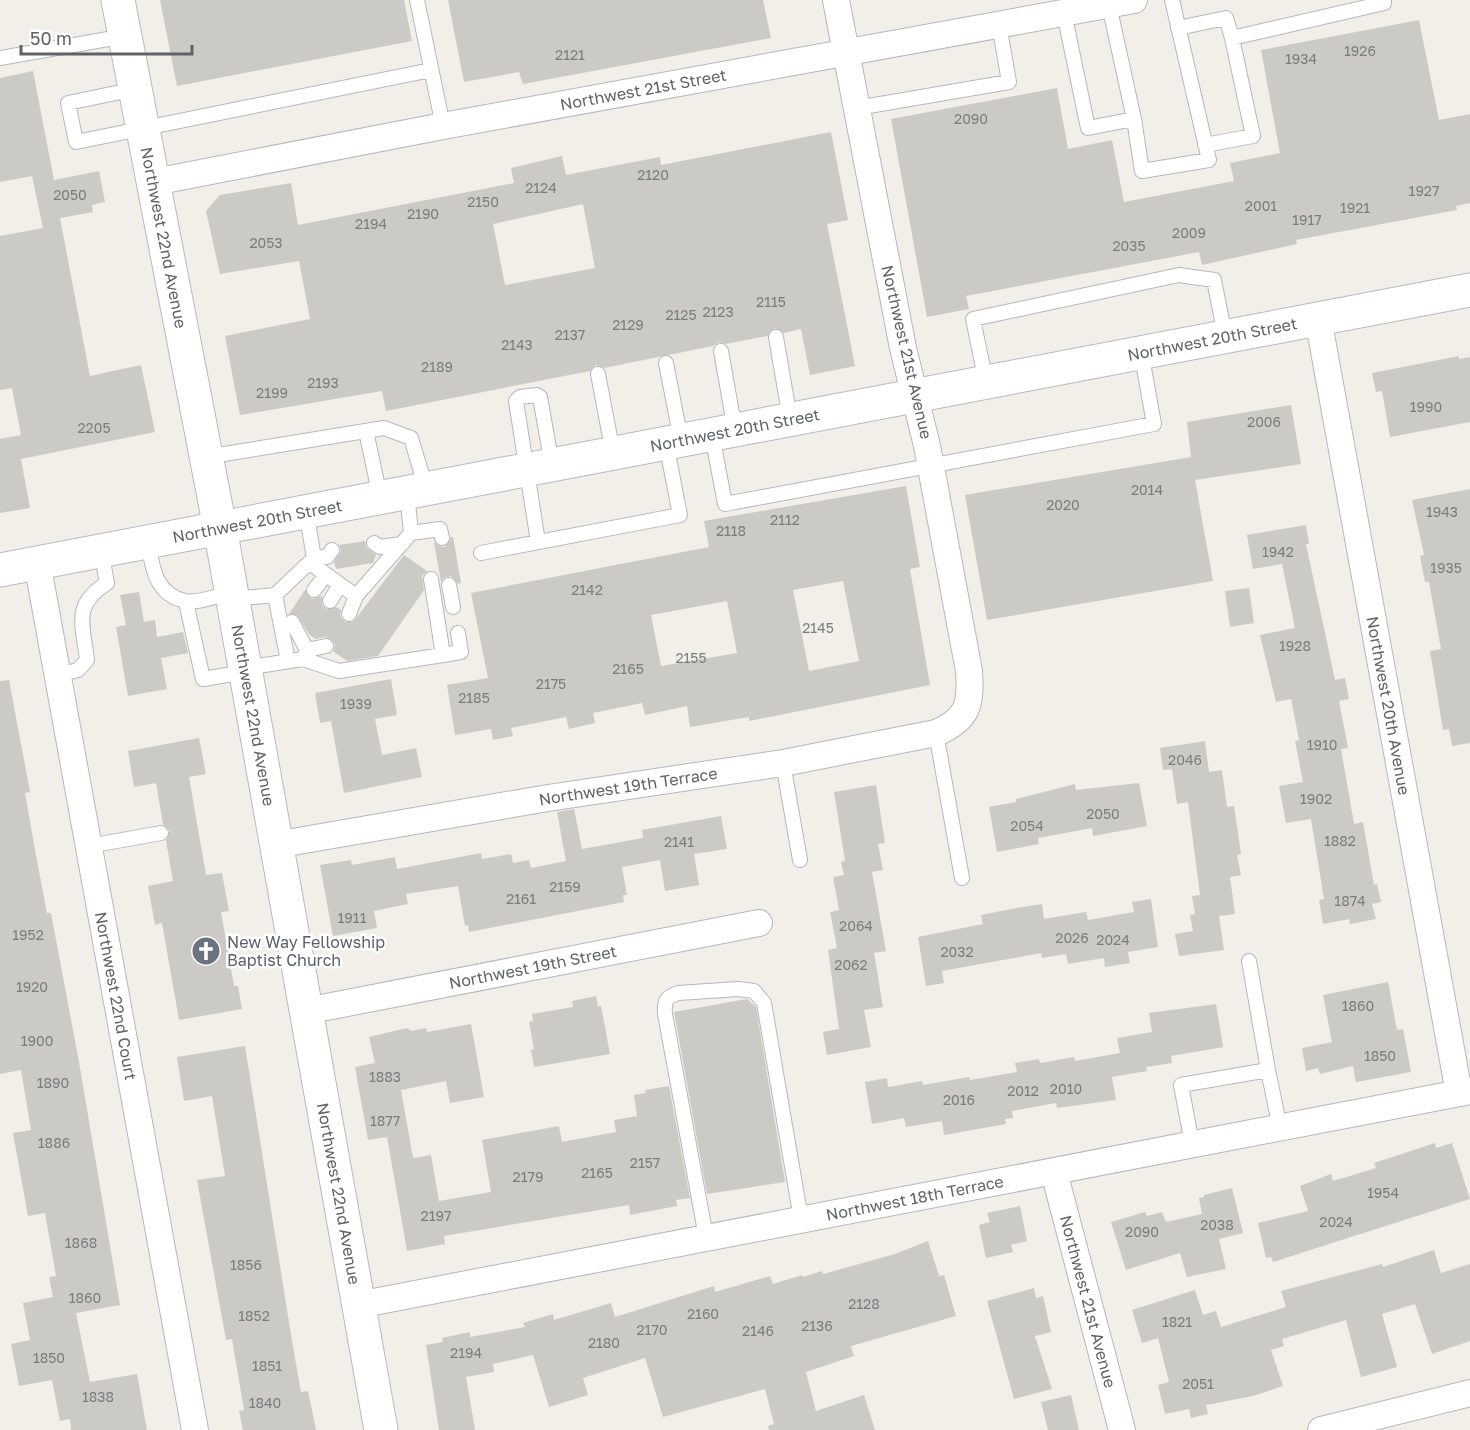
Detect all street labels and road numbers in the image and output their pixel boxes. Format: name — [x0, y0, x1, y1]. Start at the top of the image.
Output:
street label: Northwest 21st Street — [559, 64, 728, 114]
street label: Northwest 22nd Avenue — [137, 145, 191, 330]
street label: Northwest 21st Avenue — [877, 263, 937, 441]
street label: Northwest 20th Street — [1126, 313, 1299, 365]
street label: Northwest 20th Street — [648, 404, 821, 456]
street label: Northwest 20th Street — [171, 495, 344, 547]
street label: Northwest 20th Avenue — [1362, 615, 1415, 797]
street label: Northwest 22nd Avenue — [227, 623, 279, 808]
street label: Northwest 19th Terrace — [537, 763, 719, 809]
street label: Northwest 22nd Court — [91, 910, 141, 1082]
street label: Northwest 19th Street — [447, 941, 618, 993]
street label: Northwest 22nd Avenue — [313, 1101, 365, 1286]
street label: Northwest 18th Terrace — [824, 1171, 1005, 1225]
street label: Northwest 21st Avenue — [1056, 1213, 1120, 1390]

